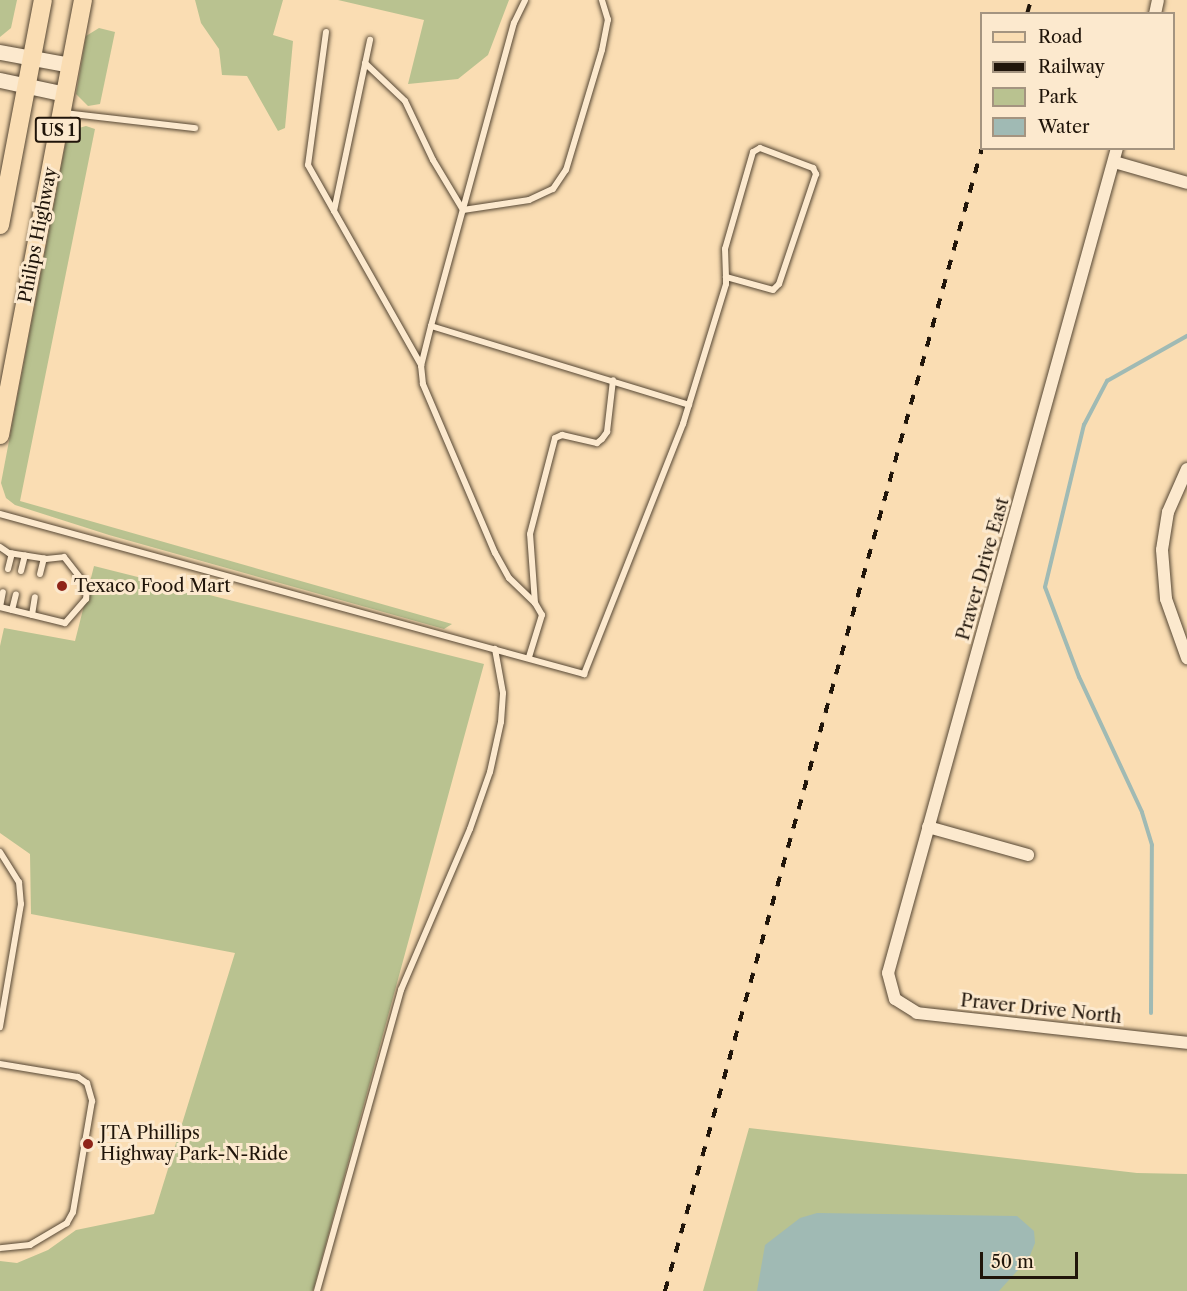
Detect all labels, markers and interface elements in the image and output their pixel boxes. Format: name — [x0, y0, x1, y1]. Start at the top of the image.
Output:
legend — [980, 12, 1175, 150]
text: Road — [1038, 26, 1083, 48]
text: Railway — [1038, 56, 1105, 78]
text: Park — [1038, 86, 1077, 108]
text: Water — [1038, 116, 1090, 138]
road number: US 1 — [34, 117, 82, 143]
street label: Philips Highway — [14, 165, 62, 305]
street label: Praver Drive East — [952, 495, 1014, 643]
place label: Texaco Food Mart — [74, 575, 231, 597]
marker: Texaco Food Mart — [55, 579, 69, 593]
street label: Praver Drive North — [959, 990, 1123, 1028]
place label: JTA Phillips Highway Park-N-Ride — [100, 1123, 289, 1166]
marker: JTA Phillips Highway Park-N-Ride — [81, 1137, 95, 1151]
scale bar — [983, 1240, 1080, 1278]
text: 50 m — [991, 1251, 1034, 1273]

